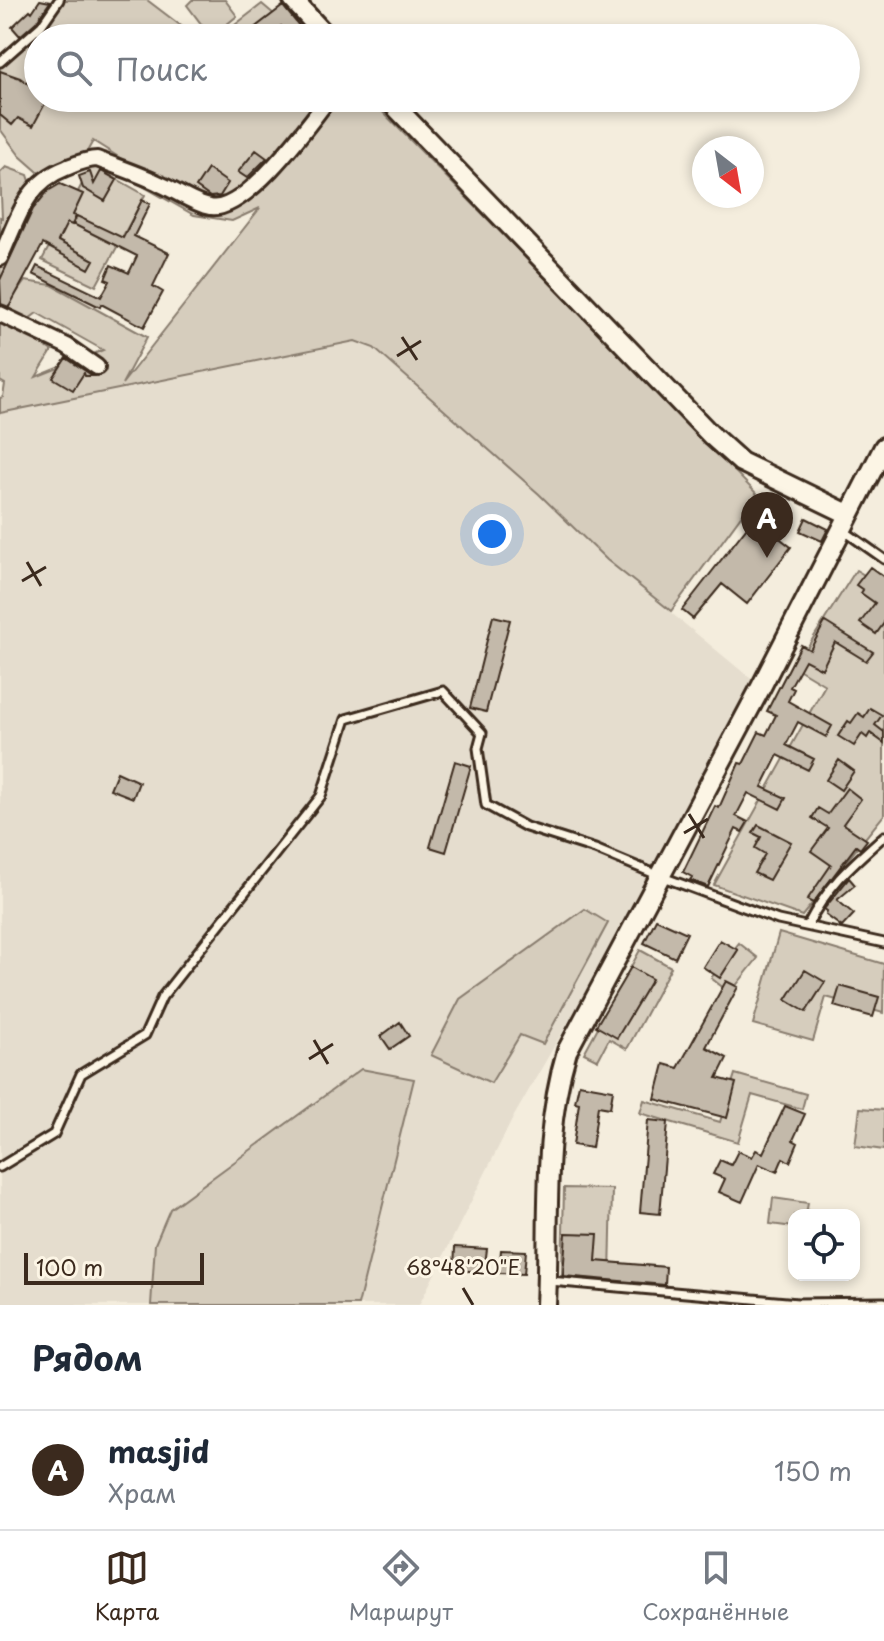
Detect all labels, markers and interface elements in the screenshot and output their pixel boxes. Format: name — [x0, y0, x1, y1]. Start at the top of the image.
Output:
search box — [24, 24, 860, 112]
icon: search — [52, 46, 96, 90]
text: Поиск — [116, 46, 207, 91]
north arrow — [692, 136, 764, 208]
pin: A — [741, 492, 793, 558]
your location — [472, 514, 512, 554]
map controls — [788, 1209, 860, 1281]
button: locate — [788, 1209, 860, 1281]
scale bar — [24, 1249, 204, 1285]
text: 100 m — [36, 1250, 103, 1283]
text: 68°48'20"E — [406, 1252, 520, 1282]
text: Рядом — [32, 1331, 143, 1383]
text: masjid — [108, 1428, 209, 1473]
text: A — [48, 1451, 68, 1490]
text: 150 m — [774, 1451, 852, 1490]
text: Храм — [108, 1473, 177, 1512]
tab: Карта — [95, 1546, 159, 1627]
tab: Маршрут — [349, 1546, 453, 1627]
tab: Сохранённые — [642, 1546, 789, 1627]

